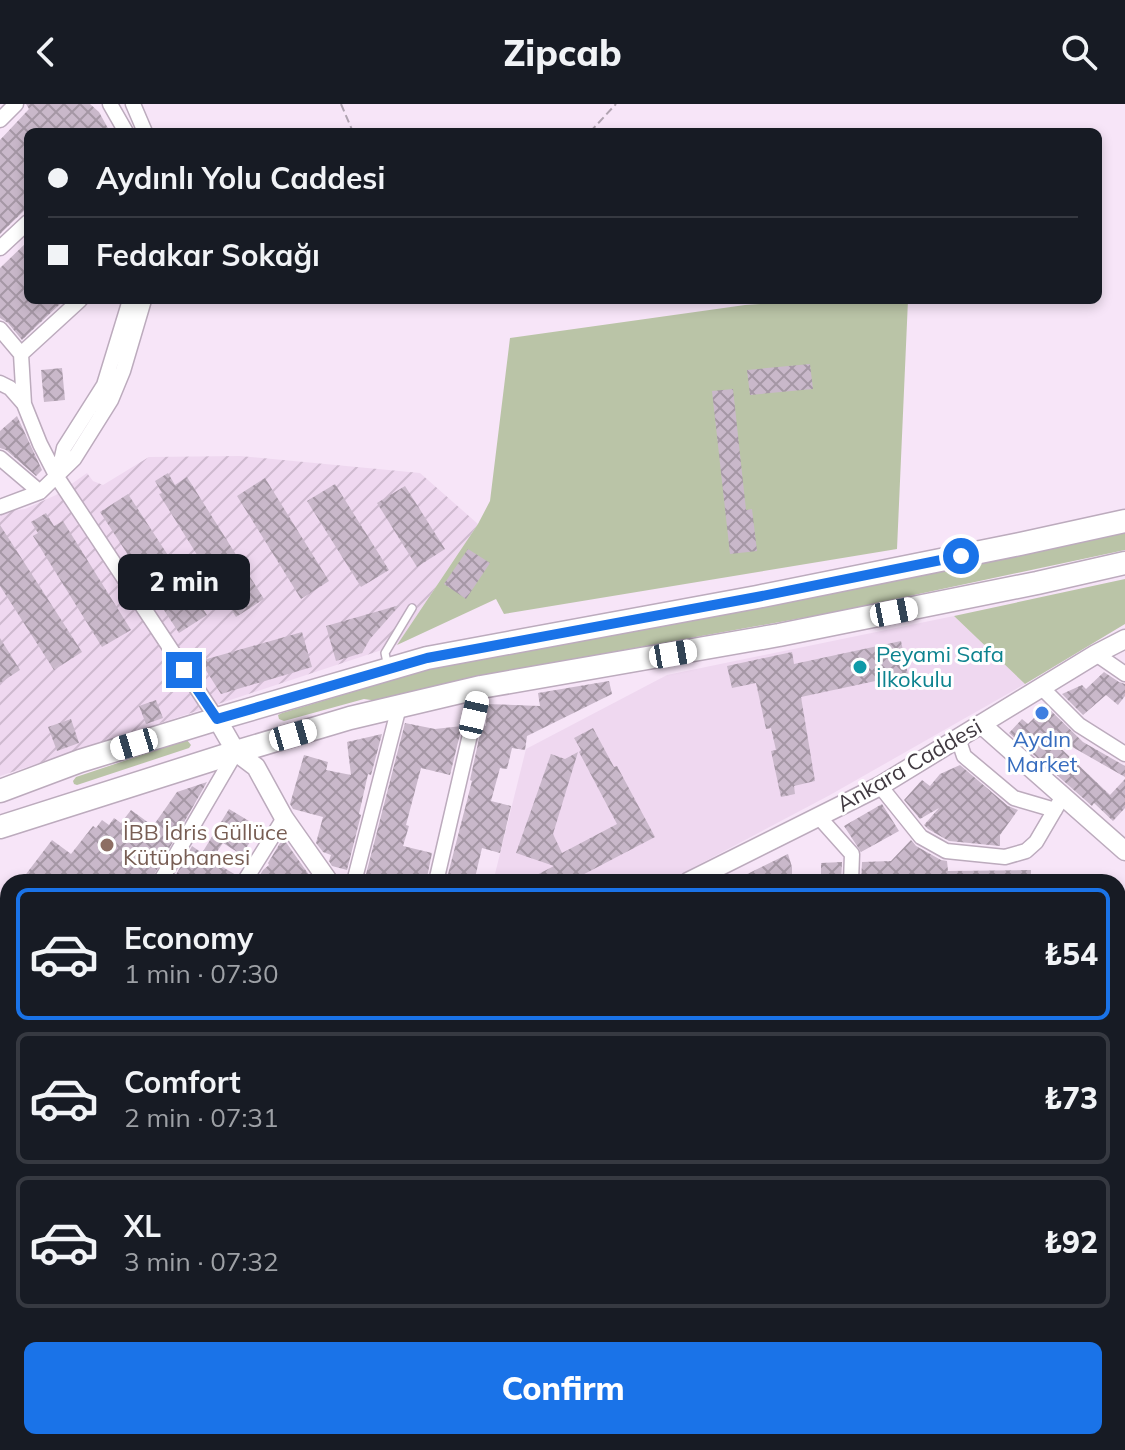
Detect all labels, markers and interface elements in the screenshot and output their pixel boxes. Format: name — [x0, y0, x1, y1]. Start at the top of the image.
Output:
icon: back — [24, 30, 68, 74]
text: Zipcab — [503, 30, 622, 75]
icon: search — [1057, 30, 1101, 74]
text: Aydınlı Yolu Caddesi — [96, 159, 385, 197]
text: Fedakar Sokağı — [96, 236, 320, 274]
route start — [943, 538, 979, 574]
callout: 2 min — [118, 554, 250, 610]
text: 2 min — [149, 565, 219, 598]
car — [868, 596, 920, 628]
car — [647, 638, 699, 670]
place label: Peyami Safa İlkokulu — [876, 640, 1004, 693]
route end — [166, 652, 202, 688]
marker: Peyami Safa İlkokulu — [851, 658, 869, 676]
car — [457, 689, 491, 741]
marker: Aydın Market — [1033, 704, 1051, 722]
street label: Ankara Caddesi — [832, 712, 986, 818]
car — [267, 717, 319, 753]
place label: Aydın Market — [1007, 725, 1078, 778]
car — [108, 726, 160, 762]
place label: İBB İdris Güllüce Kütüphanesi — [123, 818, 288, 871]
marker: İBB İdris Güllüce Kütüphanesi — [98, 836, 116, 854]
icon: car — [28, 918, 100, 990]
text: Economy — [124, 919, 253, 957]
text: ₺54 — [1044, 935, 1098, 973]
text: 1 min · 07:30 — [124, 957, 279, 990]
icon: car — [28, 1062, 100, 1134]
text: Comfort — [124, 1063, 241, 1101]
text: ₺73 — [1044, 1079, 1098, 1117]
text: 2 min · 07:31 — [124, 1101, 279, 1134]
icon: car — [28, 1206, 100, 1278]
text: XL — [124, 1207, 161, 1245]
text: ₺92 — [1044, 1223, 1098, 1261]
text: 3 min · 07:32 — [124, 1245, 279, 1278]
button: Confirm — [24, 1342, 1102, 1434]

